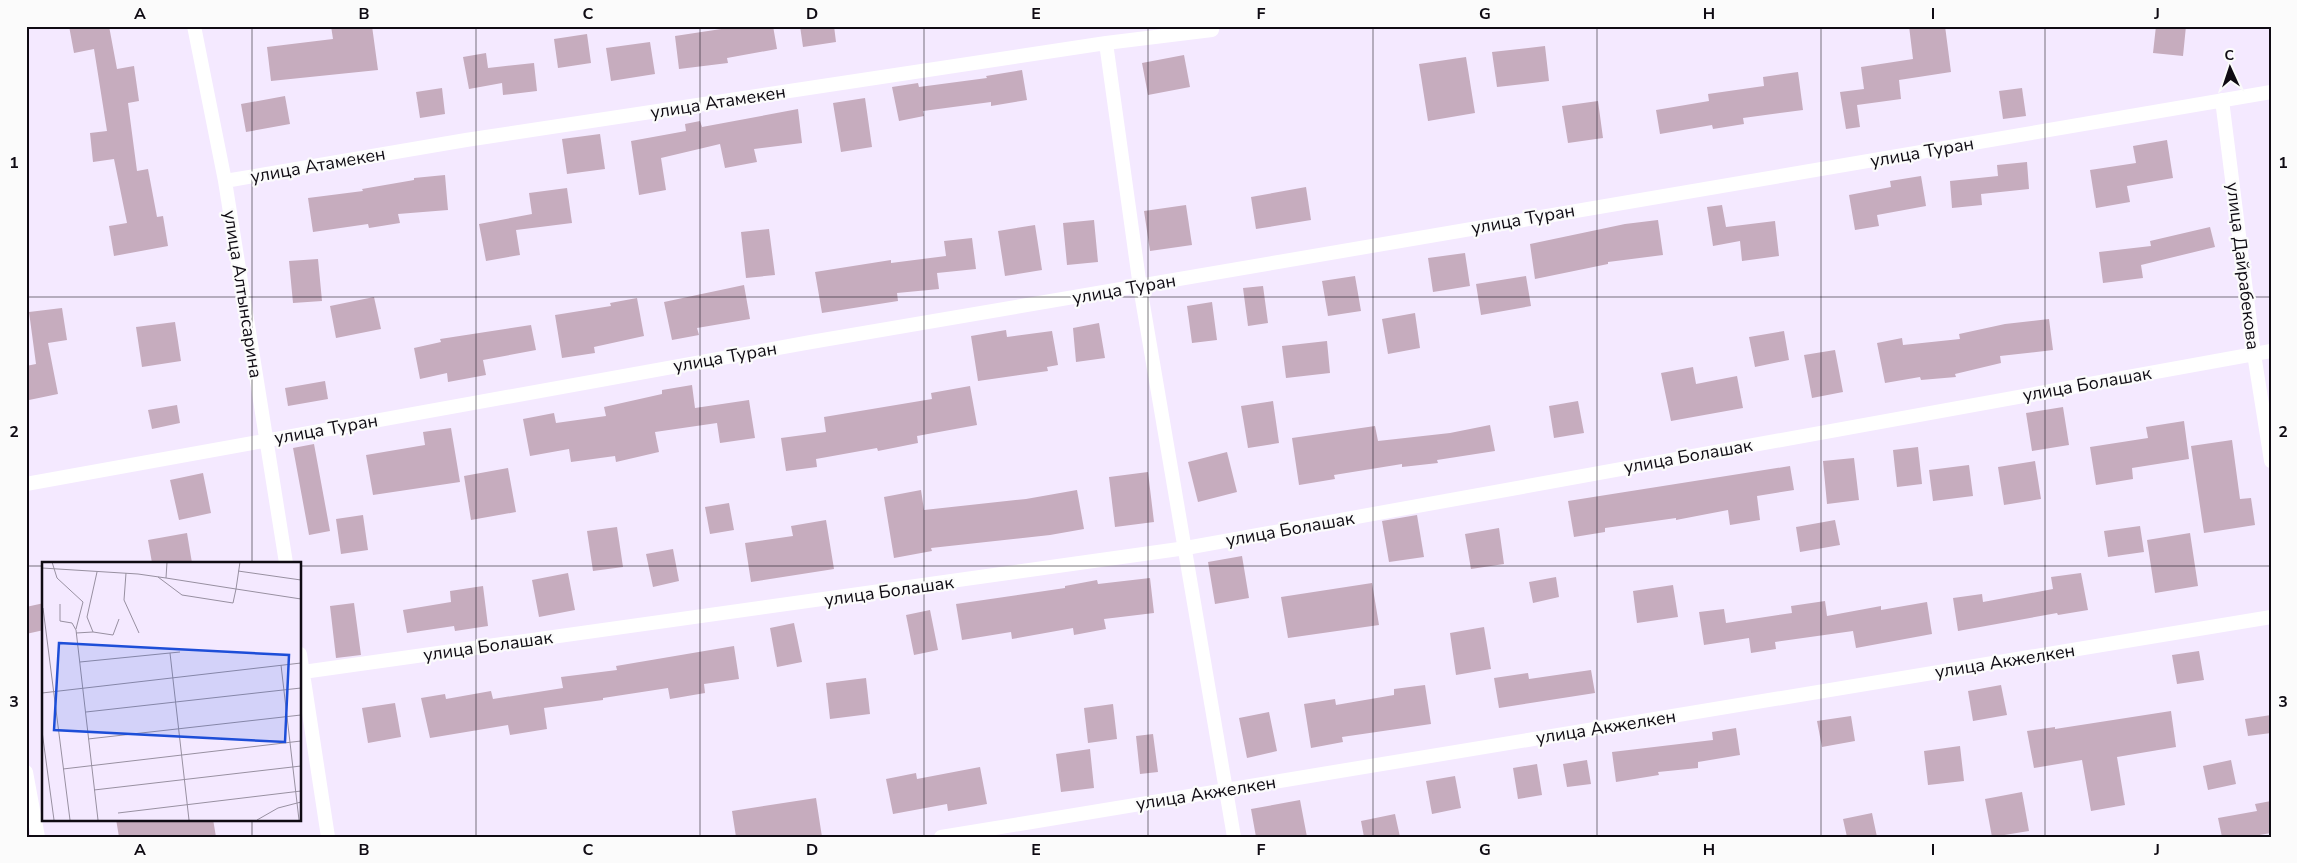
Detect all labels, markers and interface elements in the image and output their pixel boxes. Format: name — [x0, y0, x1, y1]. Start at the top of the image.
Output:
text: A — [134, 3, 146, 25]
text: B — [358, 3, 370, 25]
text: C — [583, 3, 594, 25]
text: D — [806, 3, 818, 25]
text: E — [1031, 3, 1041, 25]
text: F — [1257, 3, 1266, 25]
text: G — [1479, 3, 1491, 25]
text: H — [1703, 3, 1715, 25]
text: I — [1931, 3, 1935, 25]
text: J — [2153, 3, 2160, 25]
north arrow — [2204, 42, 2254, 92]
text: С — [2224, 46, 2235, 65]
street label: улица Атамекен — [649, 79, 787, 125]
street label: улица Туран — [1868, 131, 1976, 173]
street label: улица Атамекен — [249, 141, 387, 189]
text: 1 — [9, 152, 19, 174]
text: 1 — [2278, 152, 2288, 174]
street label: улица Дайрабекова — [2221, 181, 2265, 351]
street label: улица Туран — [1469, 198, 1577, 240]
street label: улица Алтынсарина — [218, 208, 268, 380]
street label: улица Туран — [1070, 268, 1178, 310]
street label: улица Туран — [671, 336, 779, 378]
street label: улица Болашак — [2021, 361, 2154, 407]
street label: улица Туран — [272, 408, 380, 450]
text: 2 — [9, 421, 19, 443]
text: 2 — [2278, 421, 2288, 443]
street label: улица Болашак — [1622, 433, 1755, 479]
street label: улица Болашак — [1224, 506, 1357, 552]
inset map — [42, 562, 301, 820]
street label: улица Болашак — [823, 570, 956, 612]
street label: улица Болашак — [422, 625, 555, 667]
street label: улица Акжелкен — [1933, 638, 2077, 684]
text: 3 — [9, 691, 19, 713]
text: 3 — [2278, 691, 2288, 713]
street label: улица Акжелкен — [1534, 704, 1678, 750]
street label: улица Акжелкен — [1134, 770, 1278, 816]
text: A — [134, 839, 146, 861]
text: B — [358, 839, 370, 861]
text: C — [583, 839, 594, 861]
text: D — [806, 839, 818, 861]
text: E — [1031, 839, 1041, 861]
text: F — [1257, 839, 1266, 861]
text: G — [1479, 839, 1491, 861]
text: H — [1703, 839, 1715, 861]
text: I — [1931, 839, 1935, 861]
text: J — [2153, 839, 2160, 861]

